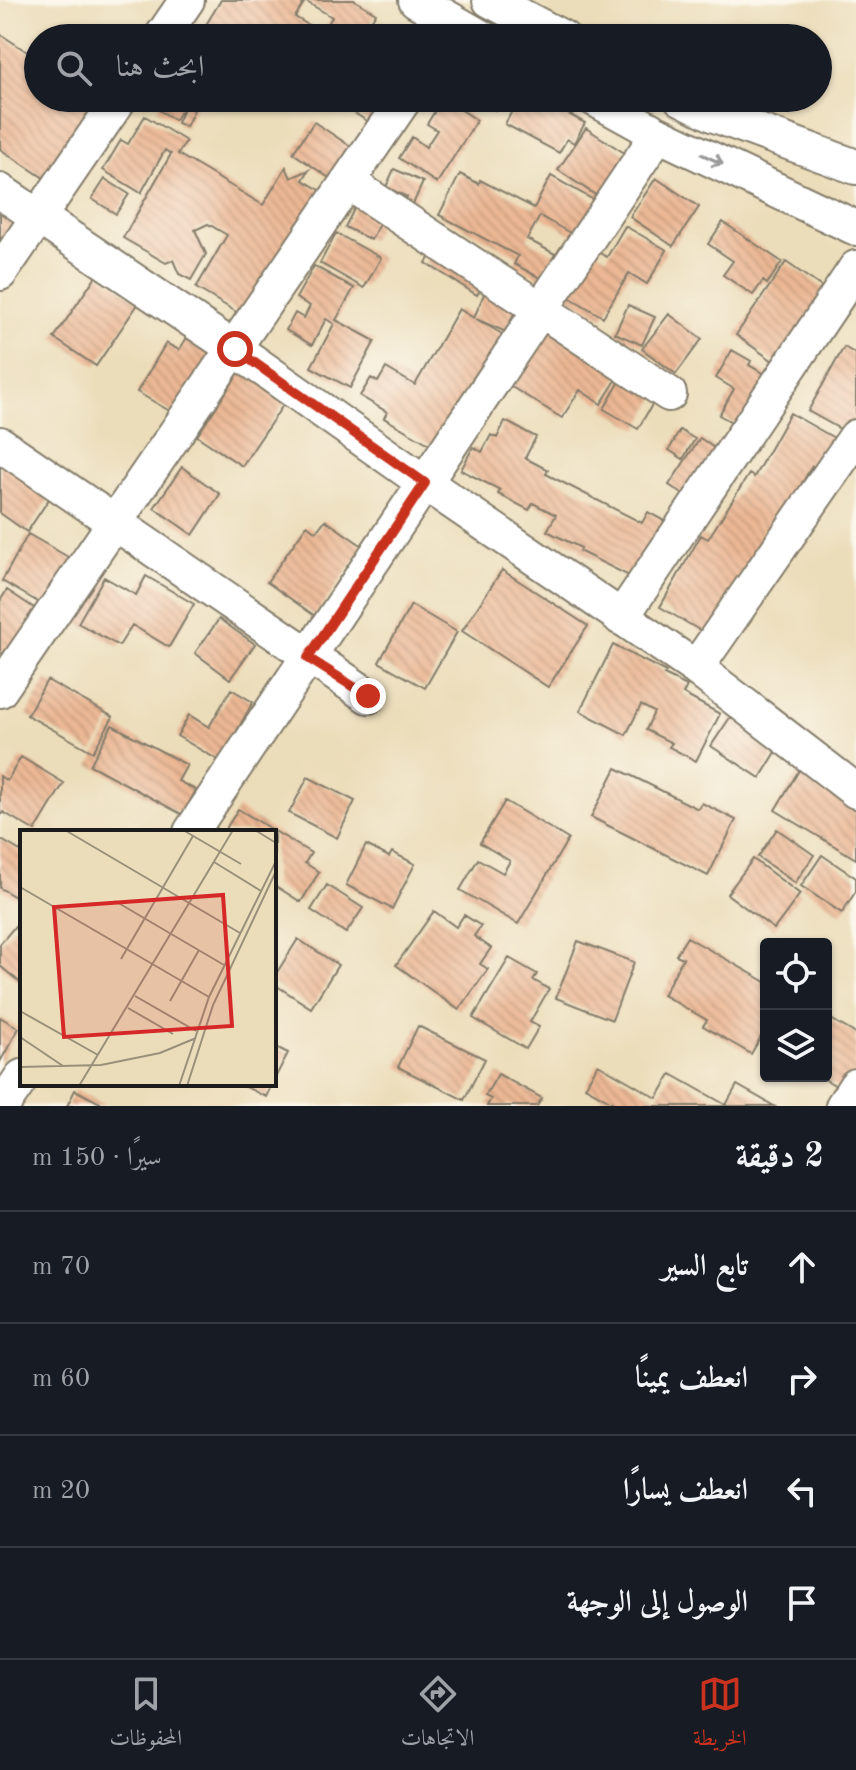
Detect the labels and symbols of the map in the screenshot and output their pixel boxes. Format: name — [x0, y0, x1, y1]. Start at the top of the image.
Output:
one-way arrow — [699, 152, 723, 167]
route start — [217, 331, 253, 367]
route end — [350, 678, 386, 714]
inset map — [20, 830, 276, 1086]

